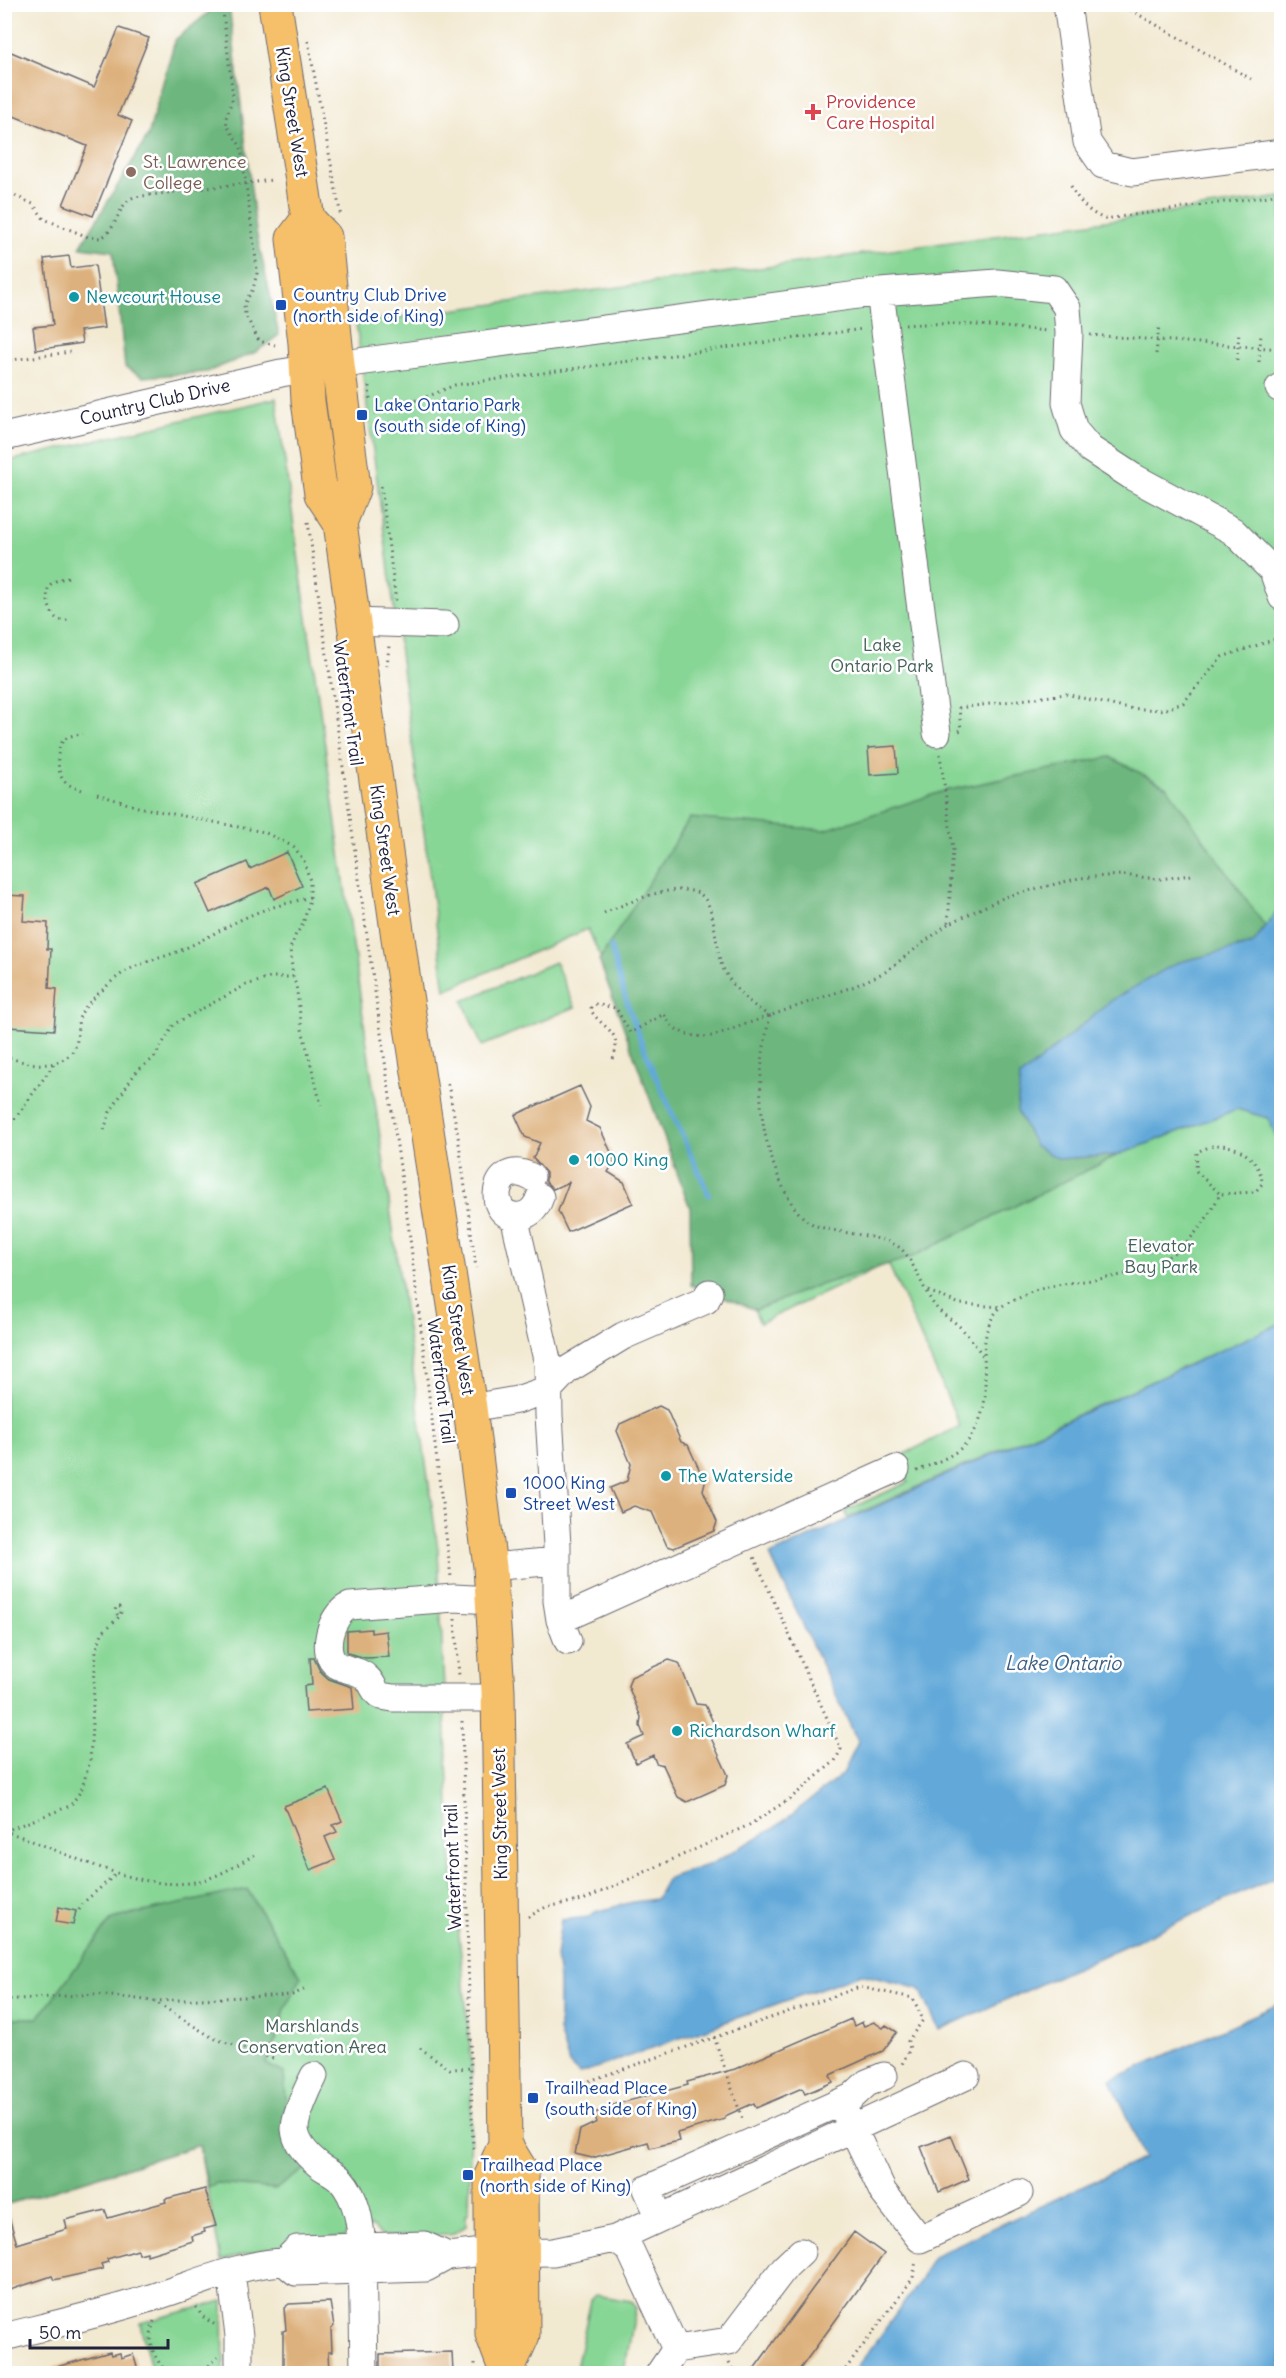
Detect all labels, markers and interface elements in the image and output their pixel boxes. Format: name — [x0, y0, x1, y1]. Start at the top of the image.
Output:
street label: King Street West — [271, 45, 314, 179]
place label: Providence Care Hospital — [826, 90, 935, 134]
marker: Providence Care Hospital — [804, 103, 822, 121]
place label: St. Lawrence College — [143, 150, 246, 194]
marker: St. Lawrence College — [124, 165, 138, 179]
place label: Country Club Drive (north side of King) — [293, 283, 447, 327]
place label: Newcourt House — [86, 285, 221, 308]
marker: Newcourt House — [67, 290, 81, 304]
marker: Country Club Drive (north side of King) — [274, 298, 288, 312]
street label: Country Club Drive — [77, 373, 232, 430]
place label: Lake Ontario Park (south side of King) — [374, 393, 526, 437]
marker: Lake Ontario Park (south side of King) — [355, 408, 369, 422]
park label: Lake Ontario Park — [830, 633, 934, 677]
street label: Waterfront Trail — [328, 639, 369, 767]
street label: King Street West — [365, 783, 406, 917]
place label: 1000 King — [586, 1148, 669, 1171]
marker: 1000 King — [567, 1153, 581, 1167]
park label: Elevator Bay Park — [1124, 1234, 1198, 1278]
street label: King Street West — [437, 1263, 480, 1397]
street label: Waterfront Trail — [422, 1317, 461, 1445]
place label: The Waterside — [678, 1464, 793, 1487]
marker: The Waterside — [659, 1469, 673, 1483]
place label: 1000 King Street West — [523, 1471, 615, 1515]
marker: 1000 King Street West — [504, 1486, 518, 1500]
water label: Lake Ontario — [1005, 1650, 1123, 1675]
place label: Richardson Wharf — [689, 1719, 836, 1742]
marker: Richardson Wharf — [670, 1724, 684, 1738]
street label: King Street West — [487, 1748, 512, 1880]
street label: Waterfront Trail — [439, 1803, 466, 1931]
park label: Marshlands Conservation Area — [237, 2014, 387, 2058]
place label: Trailhead Place (south side of King) — [545, 2076, 697, 2120]
marker: Trailhead Place (south side of King) — [526, 2091, 540, 2105]
place label: Trailhead Place (north side of King) — [480, 2153, 631, 2197]
marker: Trailhead Place (north side of King) — [461, 2168, 475, 2182]
scale bar — [30, 2312, 168, 2350]
text: 50 m — [39, 2321, 81, 2344]

